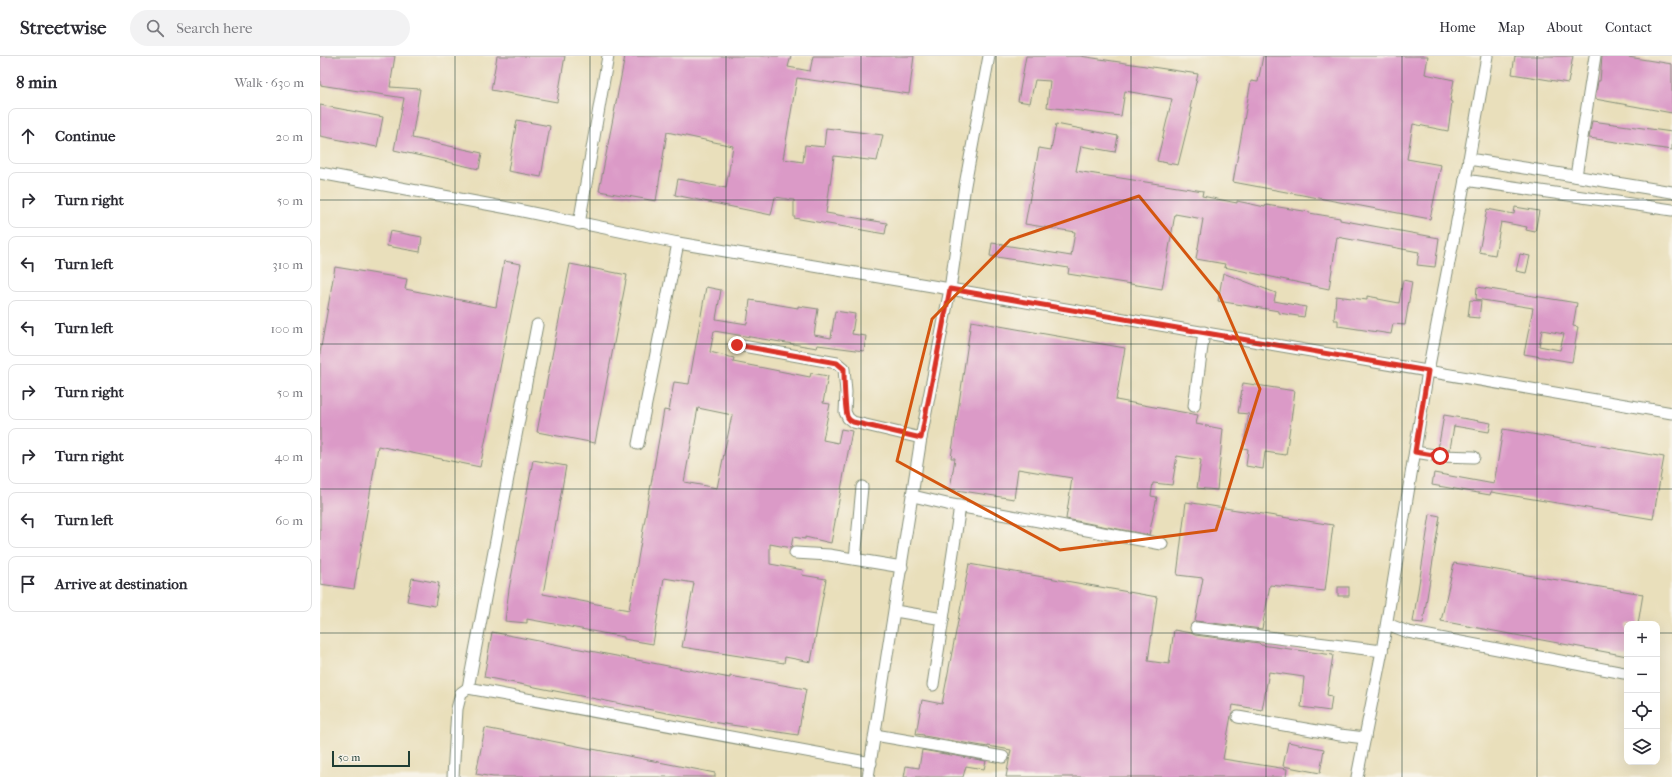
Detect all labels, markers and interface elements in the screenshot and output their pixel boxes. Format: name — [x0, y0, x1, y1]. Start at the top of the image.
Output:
search box — [130, 10, 410, 46]
text: Streetwise — [20, 17, 106, 39]
icon: search — [144, 17, 166, 39]
text: Search here — [176, 19, 252, 37]
text: Home — [1439, 19, 1476, 36]
text: Map — [1498, 19, 1525, 36]
text: About — [1547, 19, 1583, 36]
text: Contact — [1605, 19, 1652, 36]
text: 8 min — [16, 72, 57, 92]
text: Walk · 630 m — [234, 75, 304, 90]
icon: ahead — [17, 125, 39, 147]
text: Continue — [55, 127, 115, 145]
text: 20 m — [276, 129, 303, 144]
icon: right — [17, 189, 39, 211]
text: Turn right — [55, 191, 124, 209]
text: 50 m — [277, 193, 303, 208]
icon: left — [17, 253, 39, 275]
text: Turn left — [55, 255, 113, 273]
text: 310 m — [272, 257, 303, 272]
icon: left — [17, 317, 39, 339]
text: Turn left — [55, 319, 113, 337]
text: 100 m — [270, 321, 303, 336]
route end — [728, 336, 746, 354]
icon: right — [17, 381, 39, 403]
text: Turn right — [55, 383, 124, 401]
text: 50 m — [277, 385, 303, 400]
icon: right — [17, 445, 39, 467]
text: Turn right — [55, 447, 124, 465]
route start — [1431, 447, 1449, 465]
text: 40 m — [275, 449, 303, 464]
icon: left — [17, 509, 39, 531]
text: Turn left — [55, 511, 113, 529]
text: 60 m — [275, 513, 303, 528]
icon: arrive — [17, 573, 39, 595]
text: Arrive at destination — [55, 575, 187, 593]
map controls — [1624, 621, 1660, 765]
button: + — [1624, 621, 1660, 657]
button: − — [1624, 657, 1660, 693]
button: locate — [1624, 693, 1660, 729]
button: layers — [1624, 729, 1660, 765]
scale bar — [332, 749, 410, 768]
text: 50 m — [338, 751, 360, 764]

